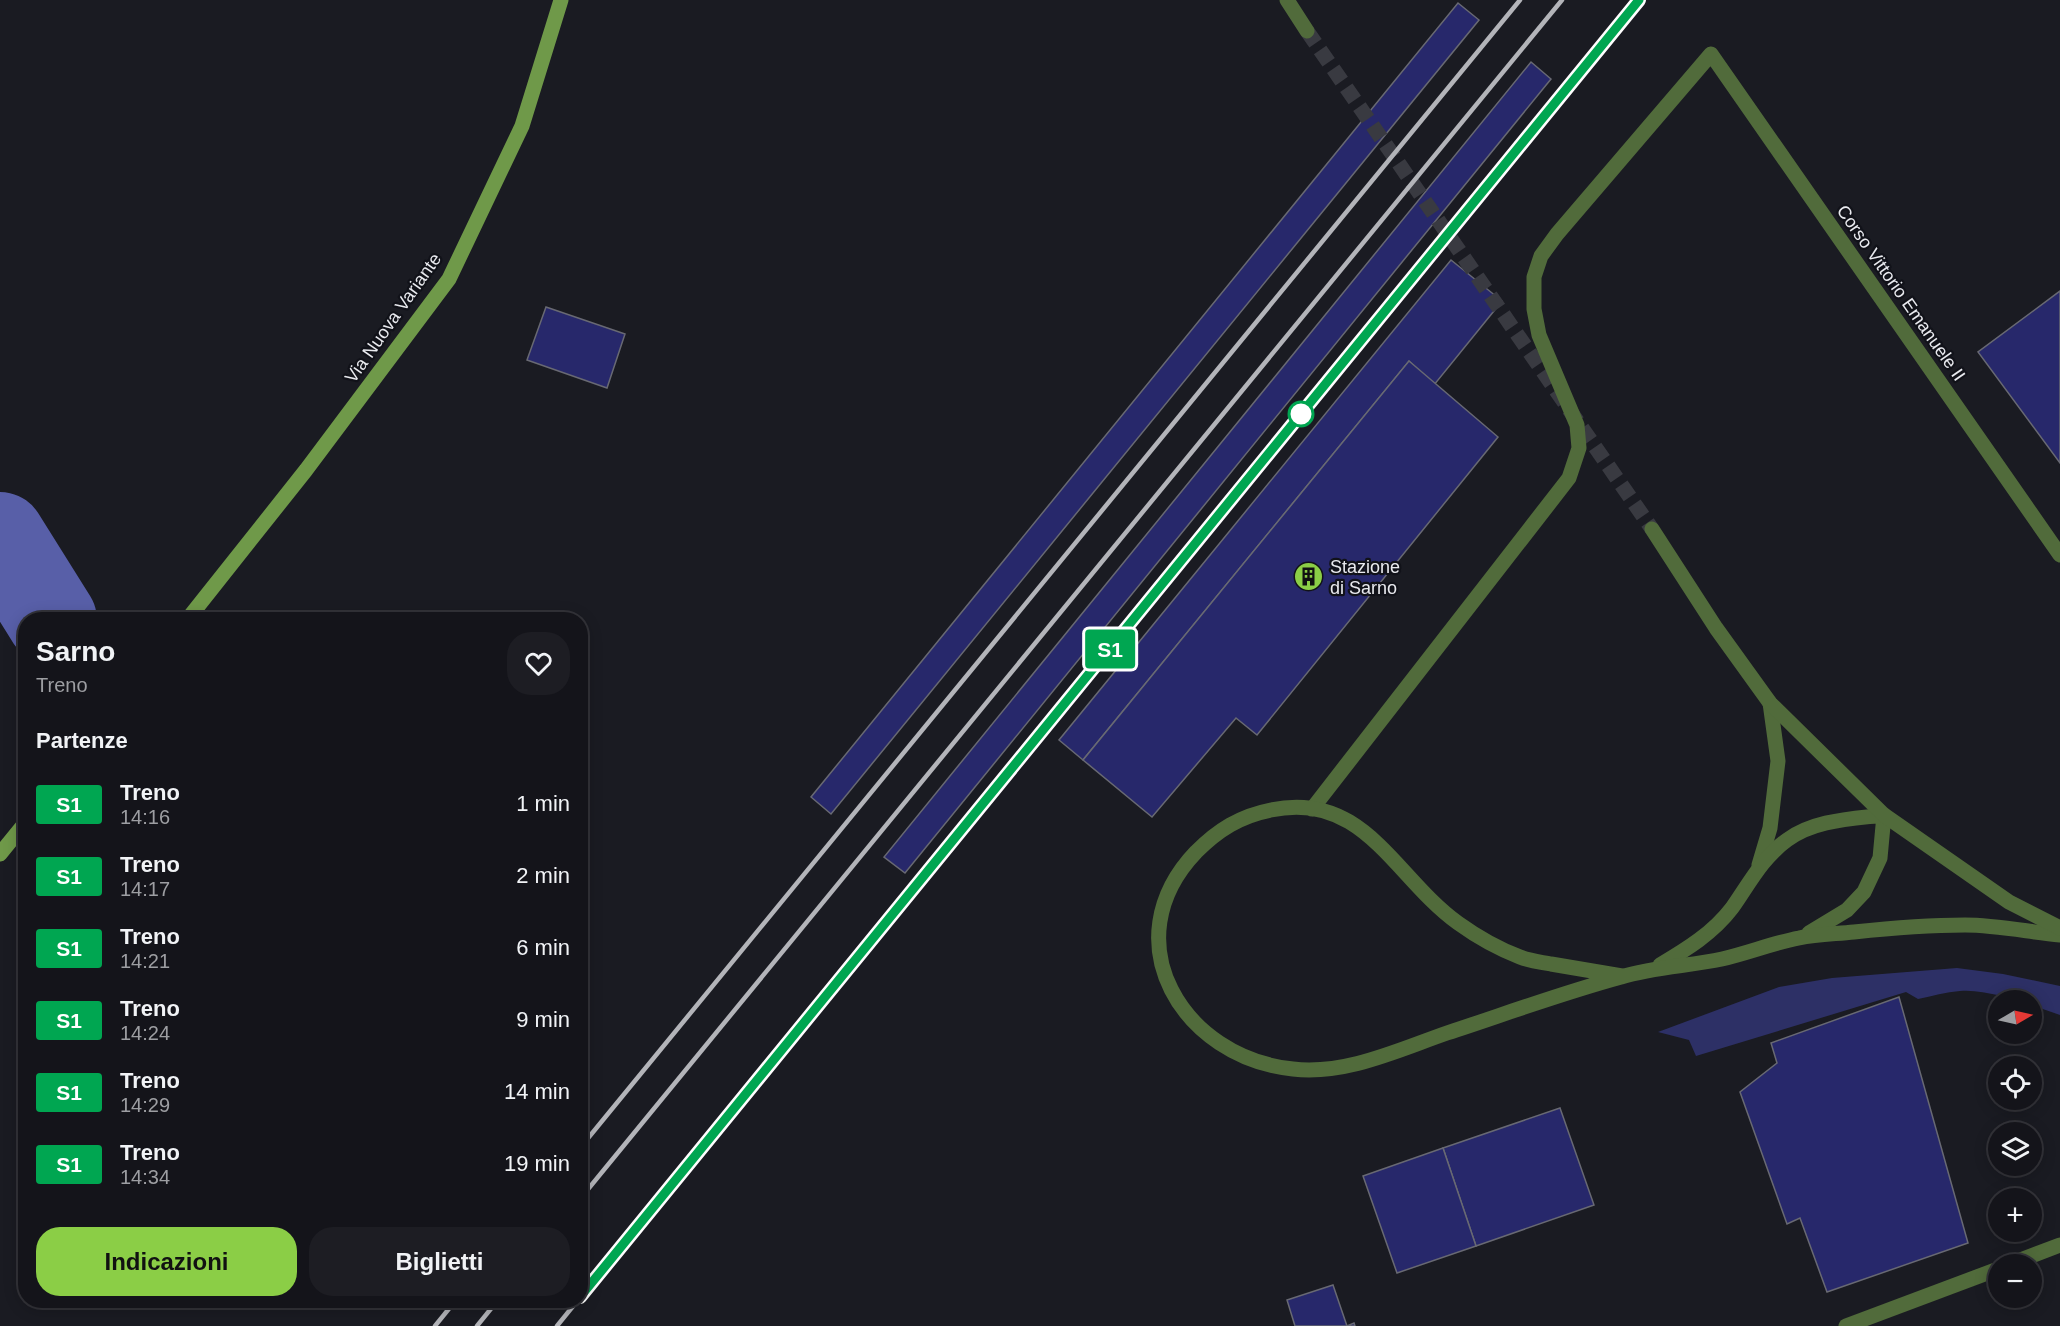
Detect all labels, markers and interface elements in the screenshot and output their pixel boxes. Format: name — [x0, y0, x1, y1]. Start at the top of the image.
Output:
street label: Corso Vittorio Emanuele II — [1833, 201, 1969, 385]
street label: Via Nuova Variante — [341, 249, 445, 387]
unlabelled marker — [1288, 401, 1314, 427]
place label: Stazione di Sarno — [1330, 557, 1400, 598]
building icon: Stazione di Sarno — [1293, 561, 1325, 593]
line badge: S1 — [1083, 630, 1137, 668]
button: heart — [507, 632, 570, 695]
text: Sarno — [36, 636, 115, 667]
text: S1 — [1097, 638, 1123, 661]
text: Treno — [36, 674, 88, 696]
text: Partenze — [36, 728, 128, 753]
text: Treno — [120, 780, 180, 805]
text: 1 min — [516, 791, 570, 816]
text: S1 — [56, 793, 82, 816]
text: 14:16 — [120, 806, 170, 828]
text: Treno — [120, 852, 180, 877]
text: 2 min — [516, 863, 570, 888]
text: S1 — [56, 865, 82, 888]
text: 14:17 — [120, 878, 170, 900]
text: Treno — [120, 924, 180, 949]
text: 6 min — [516, 935, 570, 960]
text: S1 — [56, 937, 82, 960]
text: 14:21 — [120, 950, 170, 972]
north arrow — [1988, 990, 2042, 1044]
map controls — [1988, 990, 2042, 1308]
text: Treno — [120, 996, 180, 1021]
text: 9 min — [516, 1007, 570, 1032]
text: S1 — [56, 1009, 82, 1032]
text: 14:24 — [120, 1022, 170, 1044]
button: locate — [1988, 1056, 2042, 1110]
text: Treno — [120, 1068, 180, 1093]
text: 14 min — [504, 1079, 570, 1104]
text: S1 — [56, 1081, 82, 1104]
text: 14:29 — [120, 1094, 170, 1116]
button: layers — [1988, 1122, 2042, 1176]
text: Treno — [120, 1140, 180, 1165]
text: 19 min — [504, 1151, 570, 1176]
text: S1 — [56, 1153, 82, 1176]
text: 14:34 — [120, 1166, 170, 1188]
button: + — [1988, 1188, 2042, 1242]
button: Indicazioni — [36, 1227, 297, 1296]
button: Biglietti — [309, 1227, 570, 1296]
button: − — [1988, 1254, 2042, 1308]

